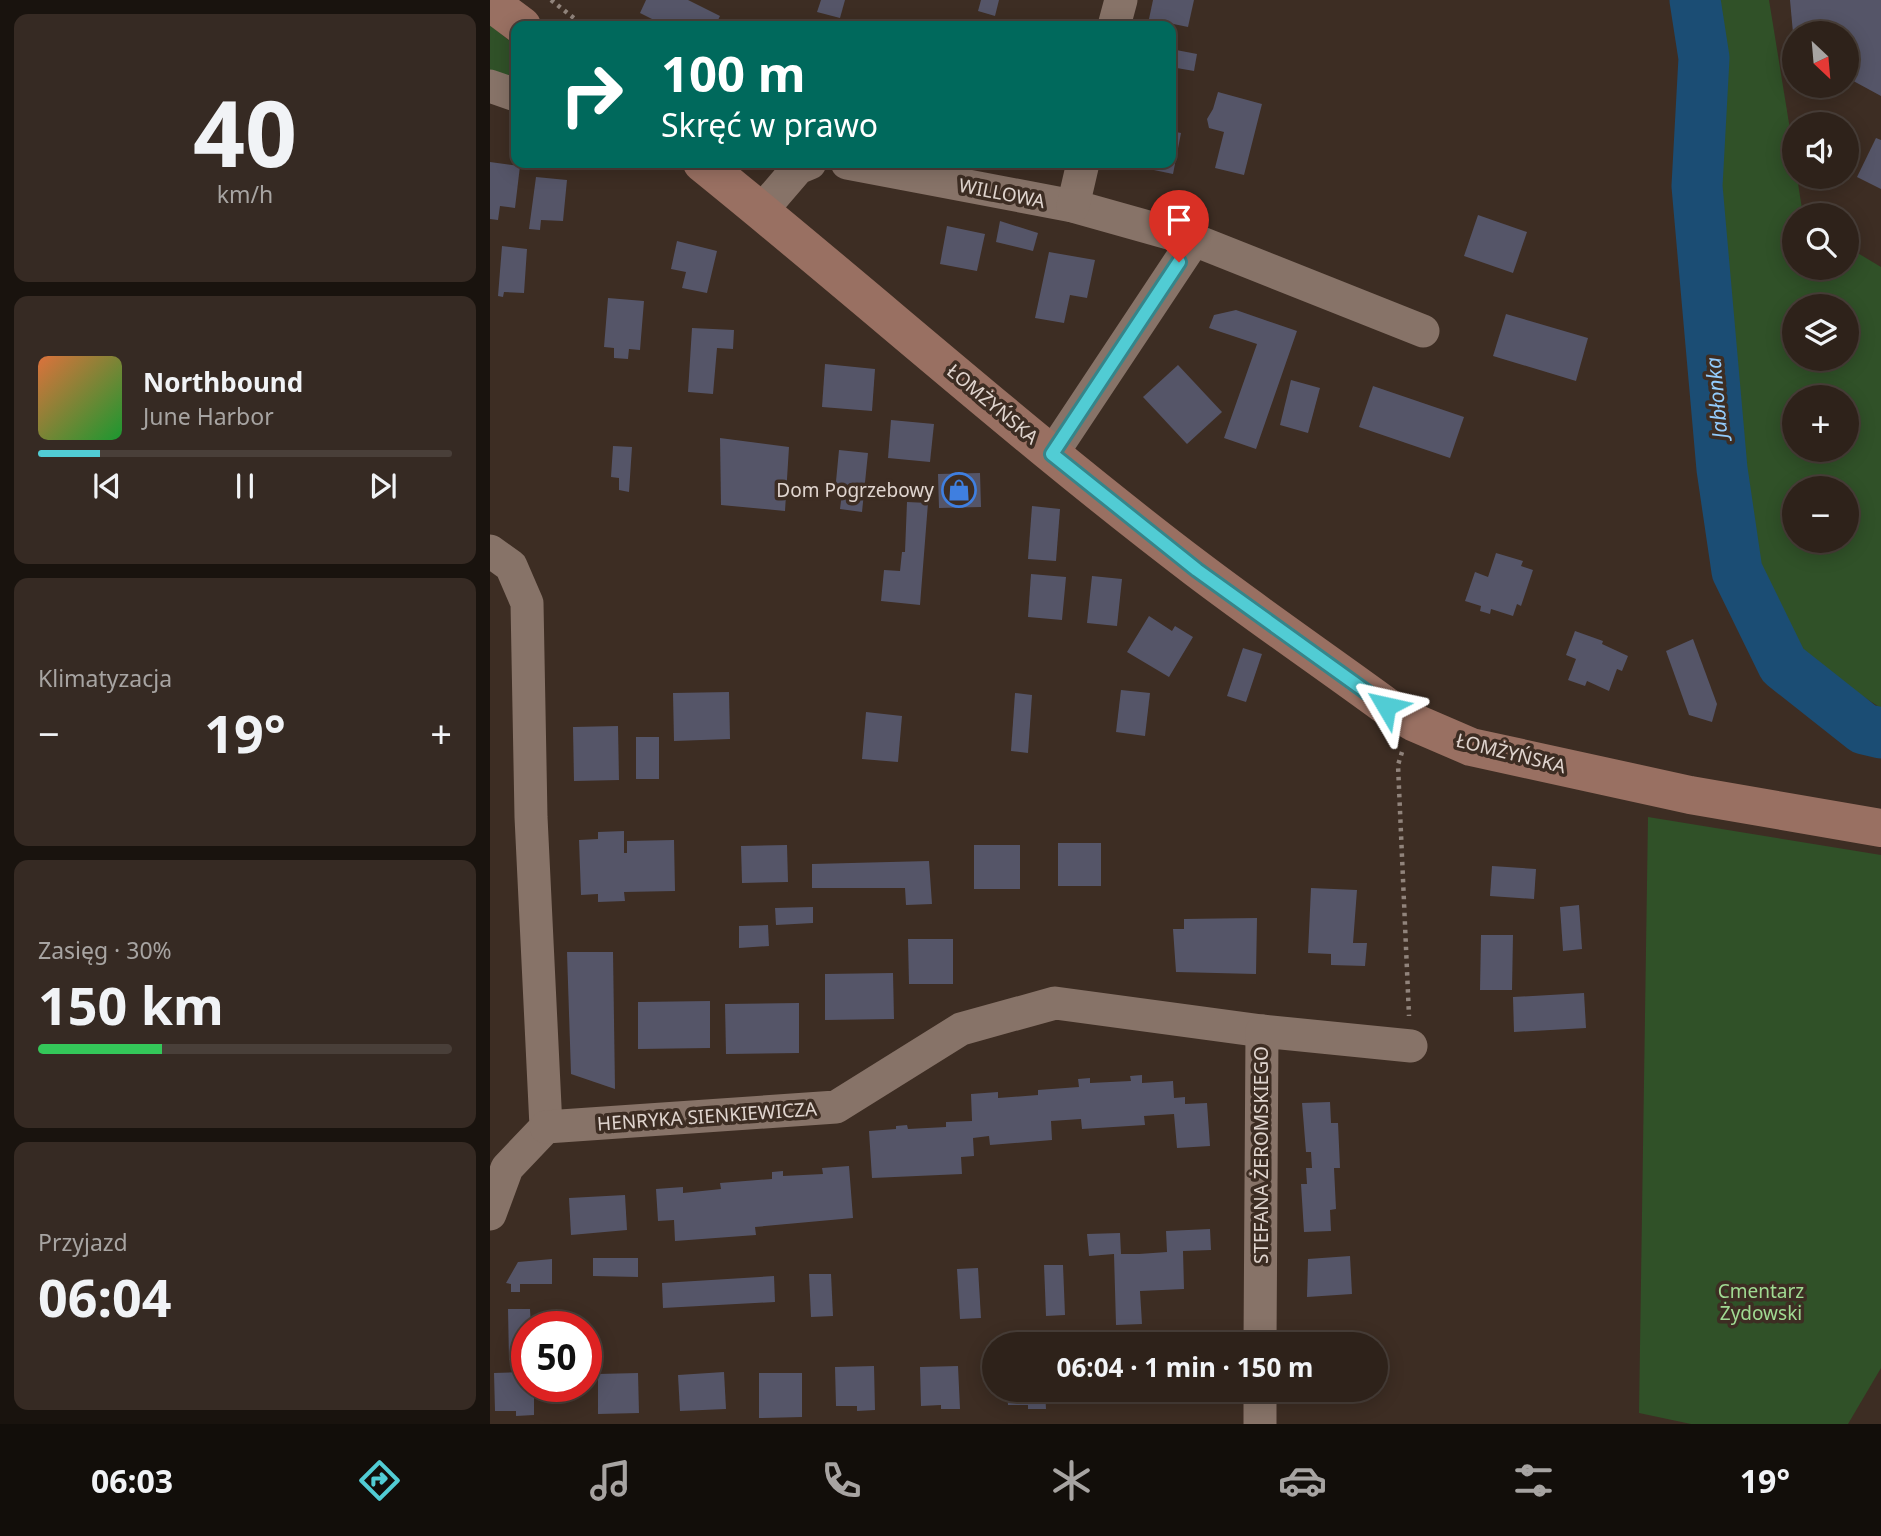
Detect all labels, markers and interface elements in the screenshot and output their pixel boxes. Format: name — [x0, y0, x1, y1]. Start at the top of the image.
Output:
north arrow — [1782, 21, 1858, 98]
map controls — [1782, 21, 1859, 553]
text: 100 m — [661, 40, 806, 106]
icon: right — [546, 49, 637, 140]
text: 40 — [193, 70, 297, 194]
text: Skręć w prawo — [661, 103, 878, 146]
button: sound — [1782, 112, 1859, 189]
street label: WILLOWA — [957, 172, 1048, 214]
text: km/h — [217, 178, 273, 210]
pin — [1149, 190, 1209, 262]
icon: arrive — [1160, 201, 1198, 239]
button: search — [1782, 203, 1859, 280]
button: layers — [1782, 294, 1859, 371]
water label: Jabłonka — [1698, 356, 1734, 444]
street label: ŁOMŻYŃSKA — [942, 358, 1045, 451]
text: Northbound — [143, 364, 303, 400]
button: + — [1782, 385, 1859, 462]
text: June Harbor — [143, 400, 274, 432]
icon: previous — [88, 467, 126, 505]
icon: pause — [226, 467, 264, 505]
icon: next — [364, 467, 402, 505]
shop icon: Dom Pogrzebowy — [940, 471, 978, 509]
button: − — [1782, 476, 1859, 553]
place label: Dom Pogrzebowy — [776, 477, 934, 503]
text: Klimatyzacja — [38, 662, 172, 694]
position arrow — [1349, 669, 1423, 743]
text: 19° — [204, 697, 286, 768]
text: − — [38, 707, 60, 759]
text: + — [430, 707, 452, 759]
street label: ŁOMŻYŃSKA — [1453, 727, 1569, 779]
text: Zasięg · 30% — [38, 934, 172, 966]
text: 150 km — [38, 969, 224, 1040]
street label: STEFANA ŻEROMSKIEGO — [1248, 1046, 1274, 1264]
street label: HENRYKA SIENKIEWICZA — [596, 1095, 819, 1137]
text: Przyjazd — [38, 1226, 128, 1258]
text: 06:04 — [38, 1261, 172, 1332]
park label: Cmentarz Żydowski — [1718, 1278, 1804, 1326]
speed limit sign: 50 — [511, 1311, 602, 1402]
text: 06:04 · 1 min · 150 m — [1057, 1349, 1313, 1385]
icon: directions — [355, 1456, 404, 1505]
icon: music — [586, 1456, 635, 1505]
icon: phone — [817, 1456, 866, 1505]
icon: climate — [1047, 1456, 1096, 1505]
icon: car — [1278, 1456, 1327, 1505]
icon: filters — [1509, 1456, 1558, 1505]
text: 06:03 — [91, 1459, 173, 1502]
text: 19° — [1740, 1459, 1790, 1502]

